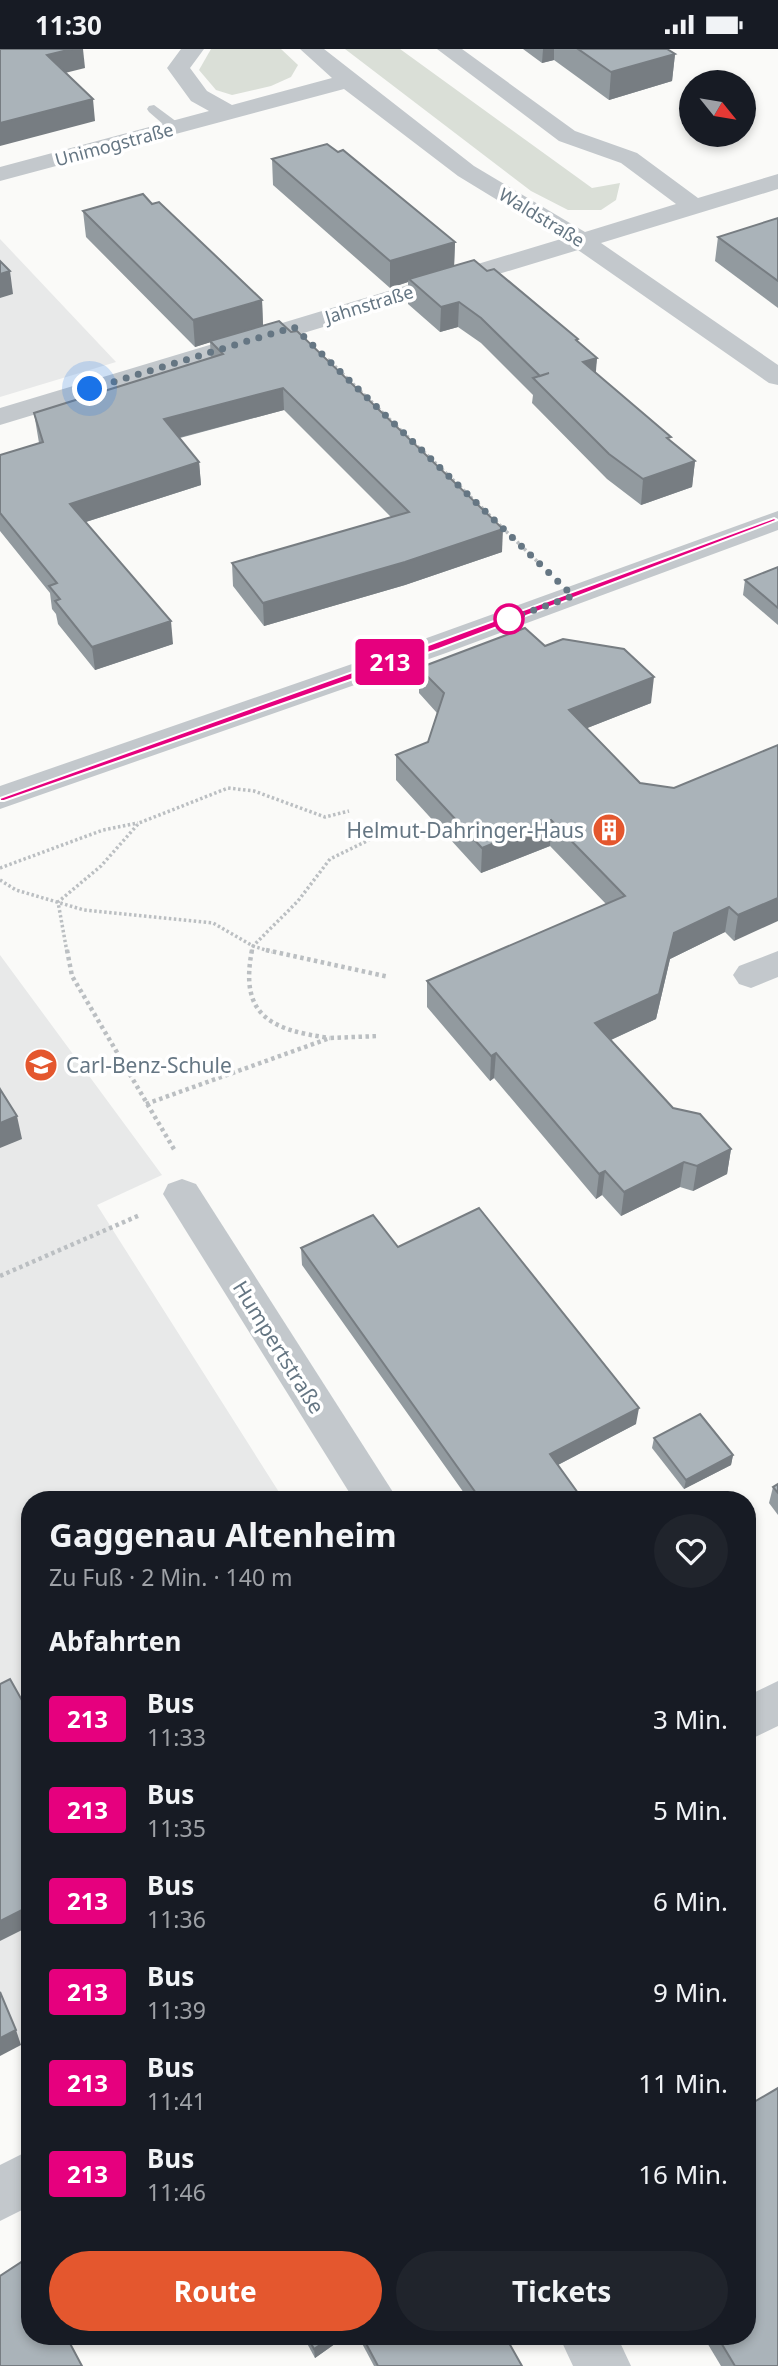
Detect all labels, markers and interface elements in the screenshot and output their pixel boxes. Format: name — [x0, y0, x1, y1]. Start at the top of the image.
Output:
text: 11:30 — [35, 7, 102, 43]
north arrow — [679, 70, 756, 147]
map controls — [679, 70, 756, 147]
street label: Unimogstraße — [52, 117, 176, 171]
street label: Waldstraße — [495, 182, 589, 252]
street label: Jahnstraße — [320, 279, 416, 329]
your location — [72, 371, 107, 406]
unlabelled marker — [494, 604, 524, 634]
line badge: 213 — [350, 639, 430, 685]
text: 213 — [369, 645, 411, 678]
building icon: Helmut-Dahringer-Haus — [590, 811, 628, 849]
place label: Helmut-Dahringer-Haus — [346, 816, 584, 844]
school or university icon: Carl-Benz-Schule — [22, 1046, 60, 1084]
place label: Carl-Benz-Schule — [66, 1051, 232, 1079]
street label: Humpertstraße — [227, 1275, 331, 1419]
text: Gaggenau Altenheim — [49, 1512, 397, 1557]
button: heart — [654, 1514, 728, 1588]
text: Zu Fuß · 2 Min. · 140 m — [49, 1561, 293, 1593]
text: Abfahrten — [49, 1623, 181, 1659]
text: Bus — [147, 1685, 194, 1721]
text: 3 Min. — [653, 1701, 728, 1737]
text: 213 — [67, 1702, 108, 1735]
text: 11:33 — [147, 1721, 206, 1753]
text: Bus — [147, 1776, 194, 1812]
text: 5 Min. — [653, 1792, 728, 1828]
text: 213 — [67, 1793, 108, 1826]
text: 11:35 — [147, 1812, 206, 1844]
text: Bus — [147, 1867, 194, 1903]
text: 6 Min. — [653, 1883, 728, 1919]
text: 213 — [67, 1884, 108, 1917]
text: 11:36 — [147, 1903, 206, 1935]
text: Bus — [147, 1958, 194, 1994]
text: 9 Min. — [653, 1974, 728, 2010]
text: 213 — [67, 1975, 108, 2008]
text: 11:39 — [147, 1994, 206, 2026]
text: Bus — [147, 2049, 194, 2085]
text: 11 Min. — [638, 2065, 728, 2101]
text: 213 — [67, 2066, 108, 2099]
text: 11:41 — [147, 2085, 206, 2117]
text: Bus — [147, 2140, 194, 2176]
text: 16 Min. — [638, 2156, 728, 2192]
text: 213 — [67, 2157, 108, 2190]
text: 11:46 — [147, 2176, 206, 2208]
button: Route — [49, 2251, 382, 2331]
button: Tickets — [396, 2251, 728, 2331]

